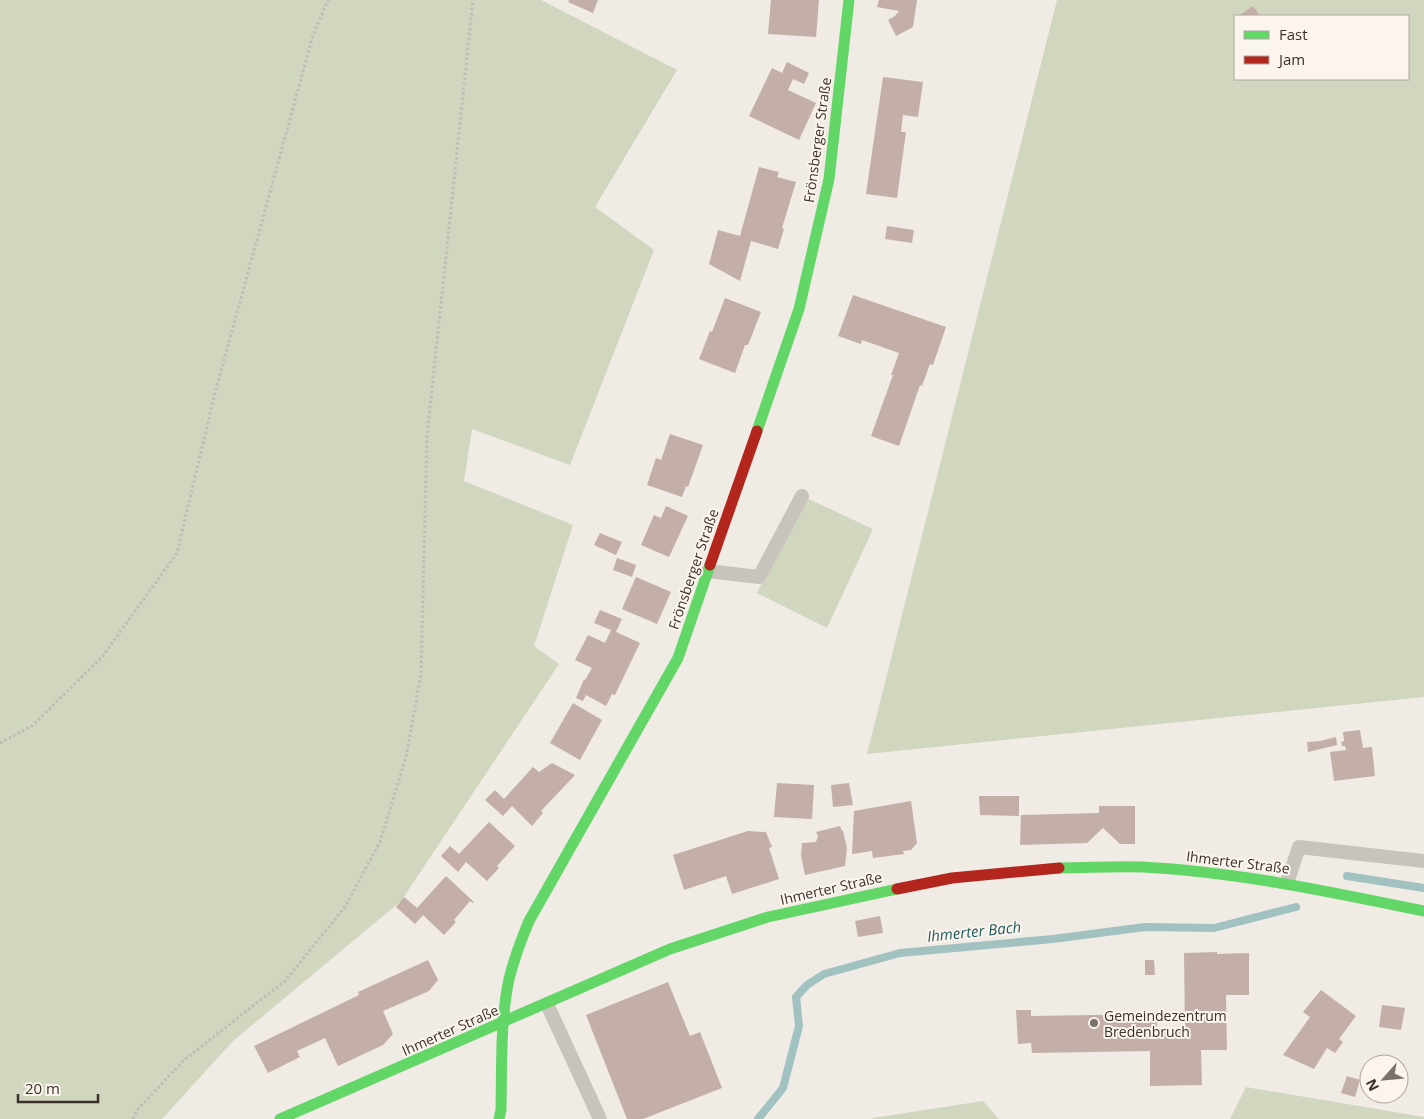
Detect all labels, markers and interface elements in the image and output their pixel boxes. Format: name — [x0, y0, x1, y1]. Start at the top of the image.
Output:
legend — [1234, 15, 1409, 80]
text: Fast — [1279, 24, 1308, 44]
text: Jam — [1277, 49, 1305, 69]
street label: Frönsberger Straße — [799, 76, 835, 204]
street label: Frönsberger Straße — [663, 506, 723, 632]
street label: Ihmerter Straße — [1185, 846, 1291, 878]
street label: Ihmerter Straße — [778, 867, 884, 909]
water label: Ihmerter Bach — [926, 916, 1022, 946]
street label: Ihmerter Straße — [399, 1000, 501, 1060]
place label: Gemeindezentrum Bredenbruch — [1104, 1006, 1227, 1041]
marker: Gemeindezentrum Bredenbruch — [1088, 1017, 1100, 1029]
north arrow — [1359, 1054, 1409, 1104]
scale bar — [18, 1072, 98, 1104]
text: N — [1361, 1076, 1383, 1095]
text: 20 m — [25, 1078, 60, 1098]

